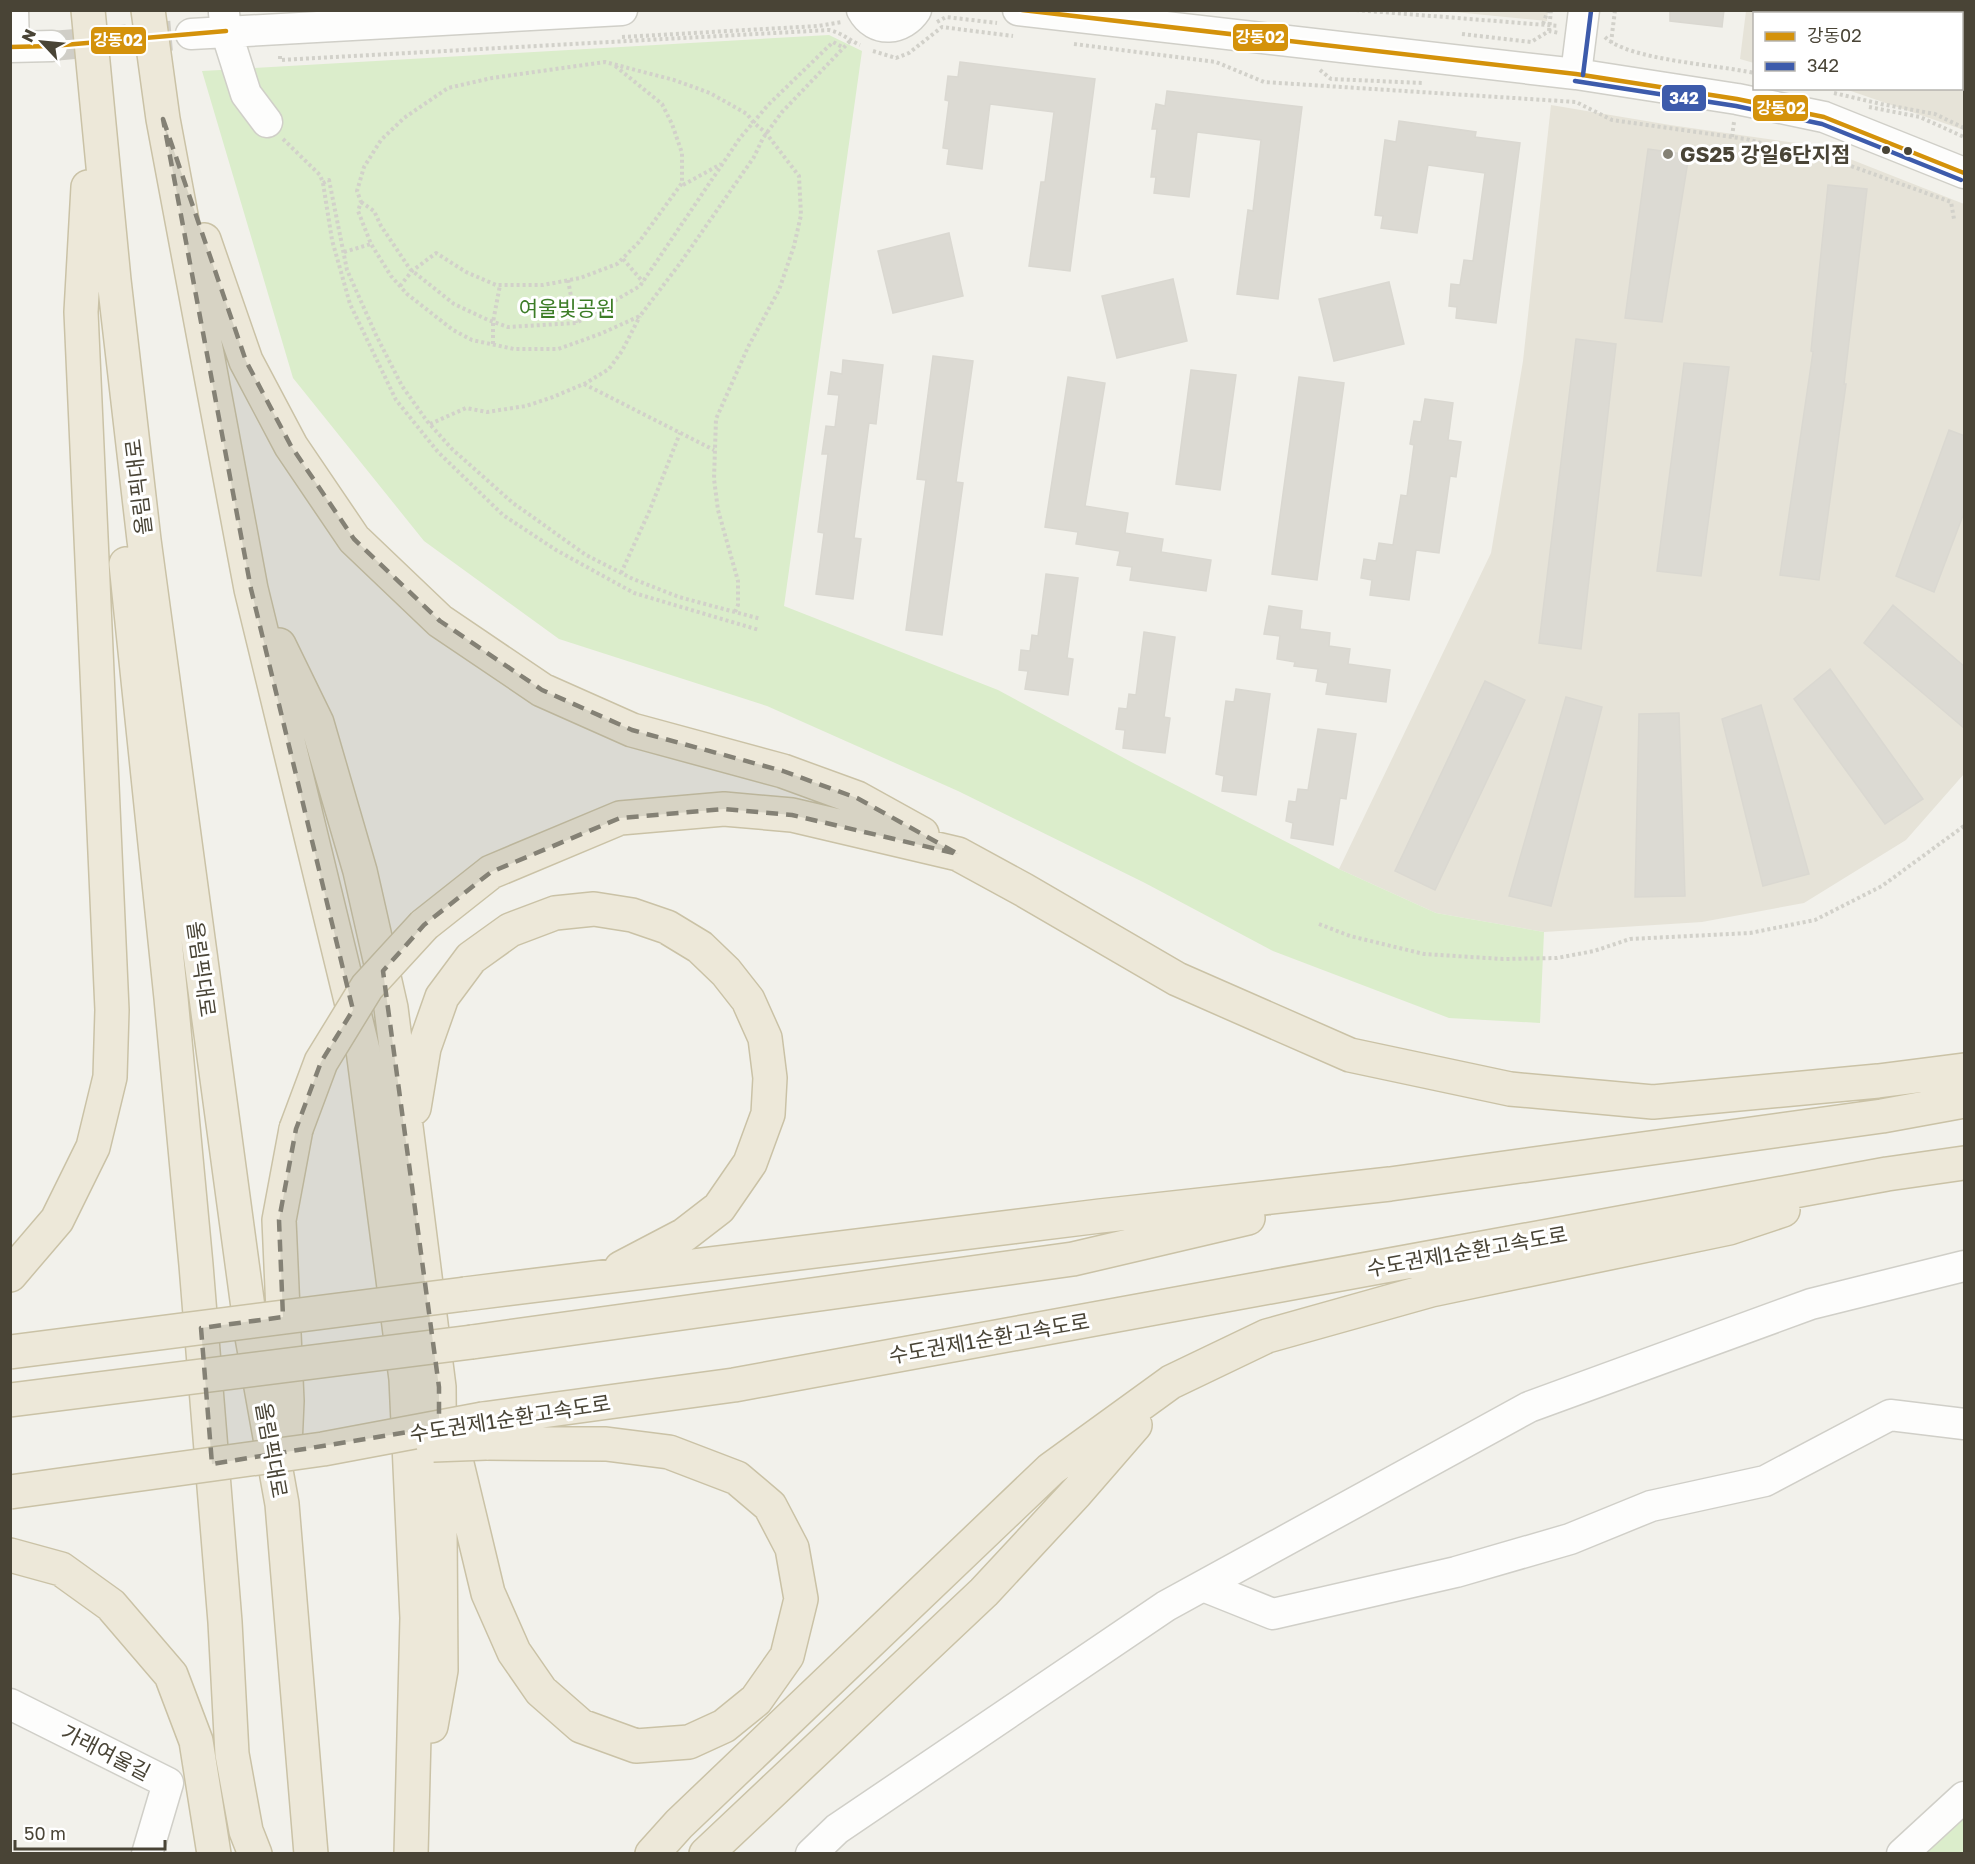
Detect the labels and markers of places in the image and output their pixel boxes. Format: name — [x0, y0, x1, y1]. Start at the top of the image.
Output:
place label: GS25 강일6단지점 — [1680, 141, 1850, 167]
unlabelled marker — [1880, 144, 1892, 156]
unlabelled marker — [1902, 145, 1914, 157]
marker: GS25 강일6단지점 — [1661, 147, 1675, 161]

